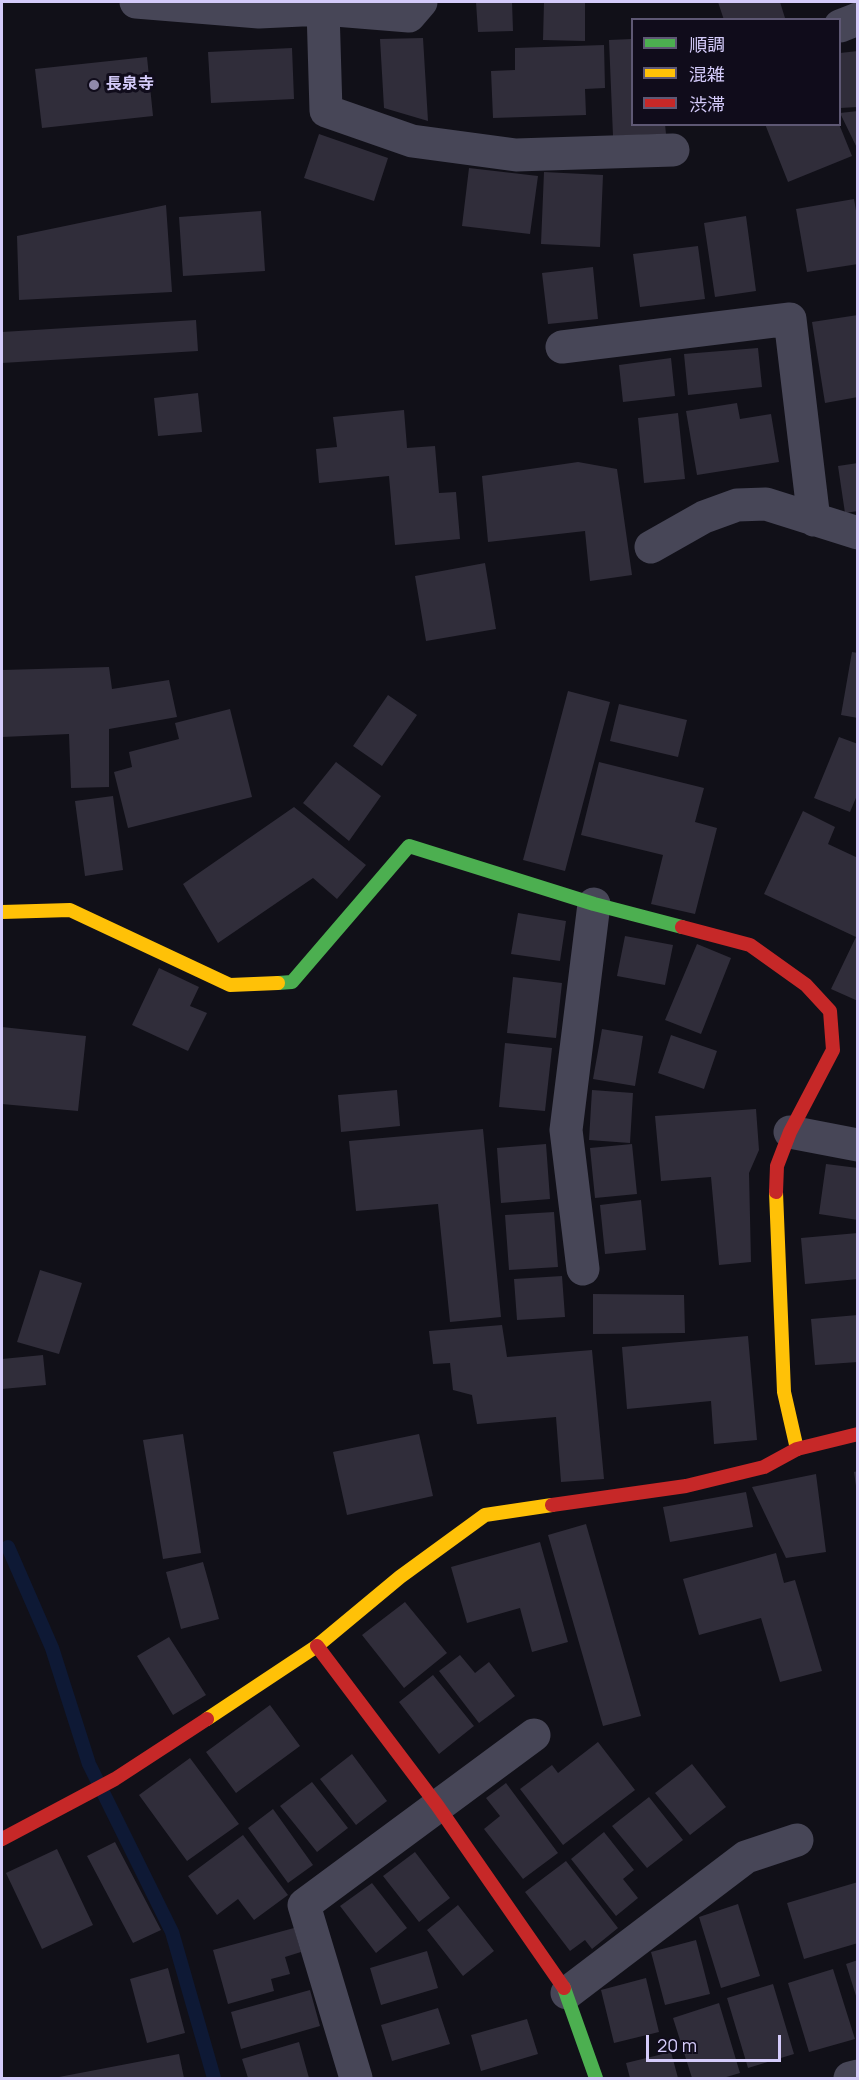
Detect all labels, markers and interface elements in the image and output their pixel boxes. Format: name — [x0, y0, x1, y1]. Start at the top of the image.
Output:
legend — [631, 18, 841, 126]
text: 順調 — [689, 32, 725, 56]
text: 混雑 — [689, 62, 725, 86]
place label: 長泉寺 — [106, 75, 154, 95]
marker: 長泉寺 — [87, 78, 101, 92]
text: 渋滞 — [689, 92, 725, 116]
scale bar — [649, 2023, 784, 2061]
text: 20 m — [657, 2033, 697, 2057]

